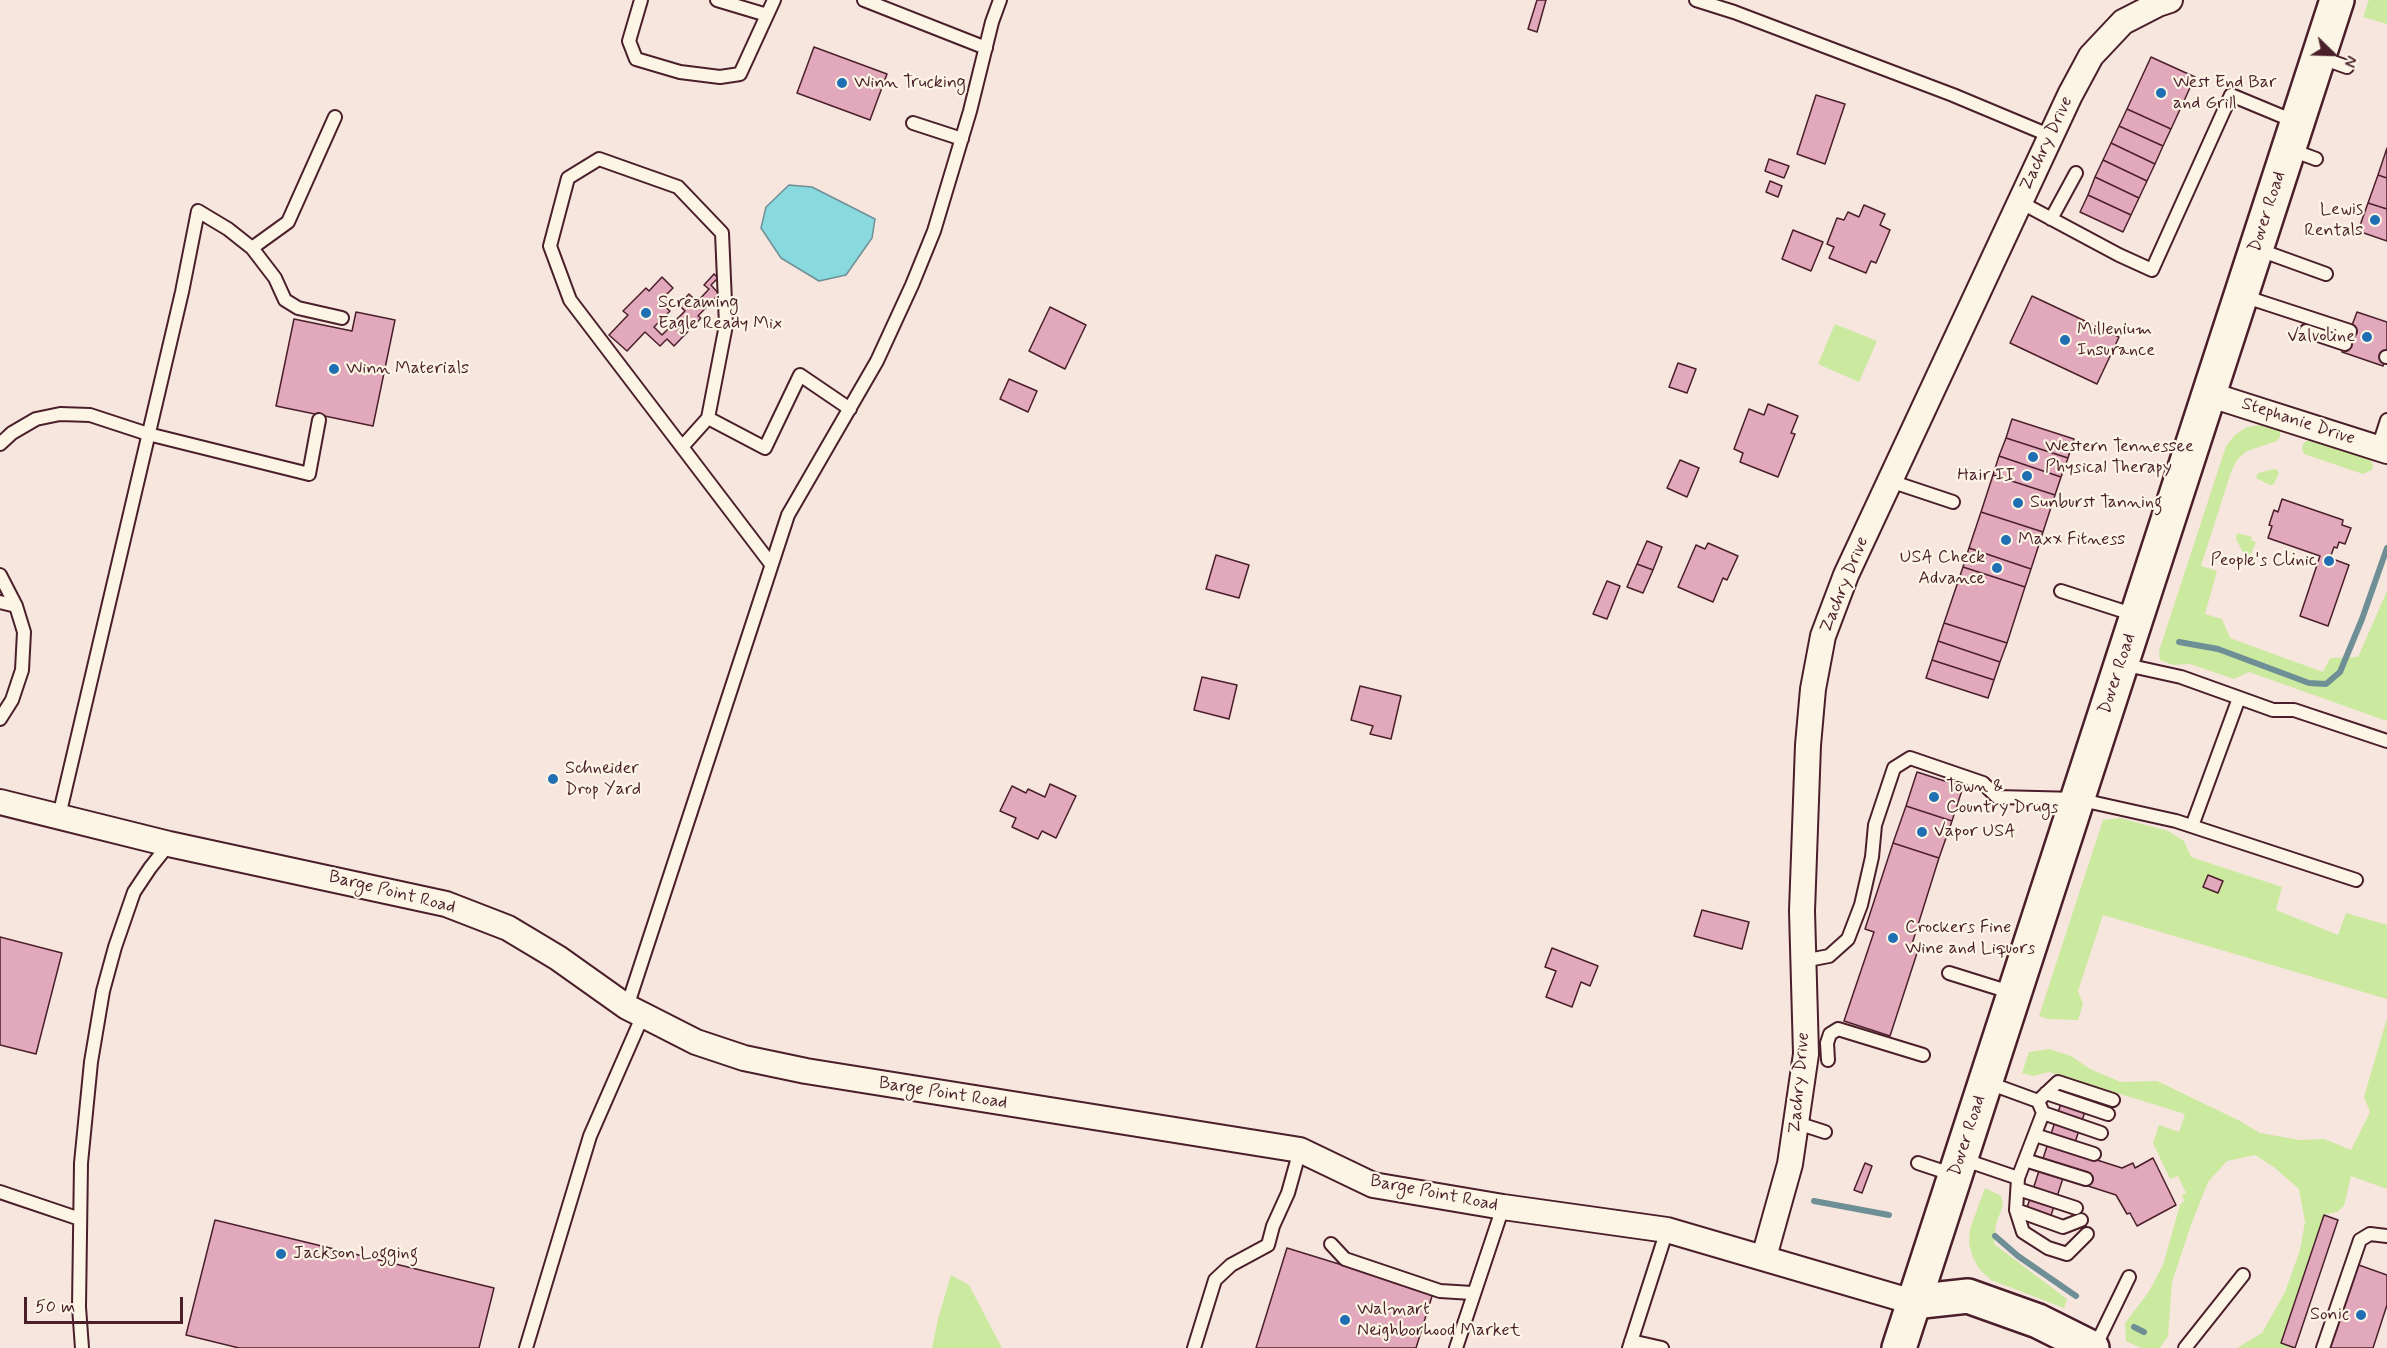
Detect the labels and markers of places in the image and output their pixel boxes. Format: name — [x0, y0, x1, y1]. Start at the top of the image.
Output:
place label: Winn Trucking — [854, 72, 966, 94]
place label: West End Bar and Grill — [2173, 72, 2276, 115]
marker: Winn Trucking — [835, 76, 849, 90]
marker: West End Bar and Grill — [2154, 86, 2168, 100]
place label: Lewis Rentals — [2304, 199, 2363, 242]
marker: Lewis Rentals — [2368, 213, 2382, 227]
place label: Screaming Eagle Ready Mix — [658, 292, 782, 334]
marker: Screaming Eagle Ready Mix — [639, 306, 653, 320]
place label: Millenium Insurance — [2077, 319, 2155, 362]
place label: Valvoline — [2287, 326, 2355, 348]
marker: Valvoline — [2360, 330, 2374, 344]
marker: Millenium Insurance — [2058, 333, 2072, 347]
place label: Winn Materials — [346, 358, 469, 380]
marker: Winn Materials — [327, 362, 341, 376]
place label: Western Tennessee Physical Therapy — [2045, 436, 2194, 478]
marker: Western Tennessee Physical Therapy — [2026, 450, 2040, 464]
place label: Hair II — [1957, 465, 2015, 487]
marker: Hair II — [2020, 469, 2034, 483]
place label: Sunburst Tanning — [2030, 492, 2162, 514]
marker: Sunburst Tanning — [2011, 496, 2025, 510]
place label: Maxx Fitness — [2018, 529, 2125, 551]
marker: Maxx Fitness — [1999, 533, 2013, 547]
place label: USA Check Advance — [1900, 547, 1985, 590]
place label: People's Clinic — [2211, 550, 2317, 572]
marker: People's Clinic — [2322, 554, 2336, 568]
marker: USA Check Advance — [1990, 561, 2004, 575]
place label: Schneider Drop Yard — [565, 758, 641, 800]
marker: Schneider Drop Yard — [546, 772, 560, 786]
place label: Town & Country Drugs — [1946, 776, 2058, 818]
marker: Town & Country Drugs — [1927, 790, 1941, 804]
place label: Vapor USA — [1934, 821, 2016, 843]
marker: Vapor USA — [1915, 825, 1929, 839]
place label: Crockers Fine Wine and Liquors — [1905, 917, 2035, 960]
marker: Crockers Fine Wine and Liquors — [1886, 931, 1900, 945]
place label: Jackson Logging — [293, 1243, 418, 1265]
marker: Jackson Logging — [274, 1247, 288, 1261]
place label: Walmart Neighborhood Market — [1357, 1299, 1520, 1342]
place label: Sonic — [2310, 1304, 2349, 1326]
marker: Sonic — [2354, 1308, 2368, 1322]
marker: Walmart Neighborhood Market — [1338, 1313, 1352, 1327]

